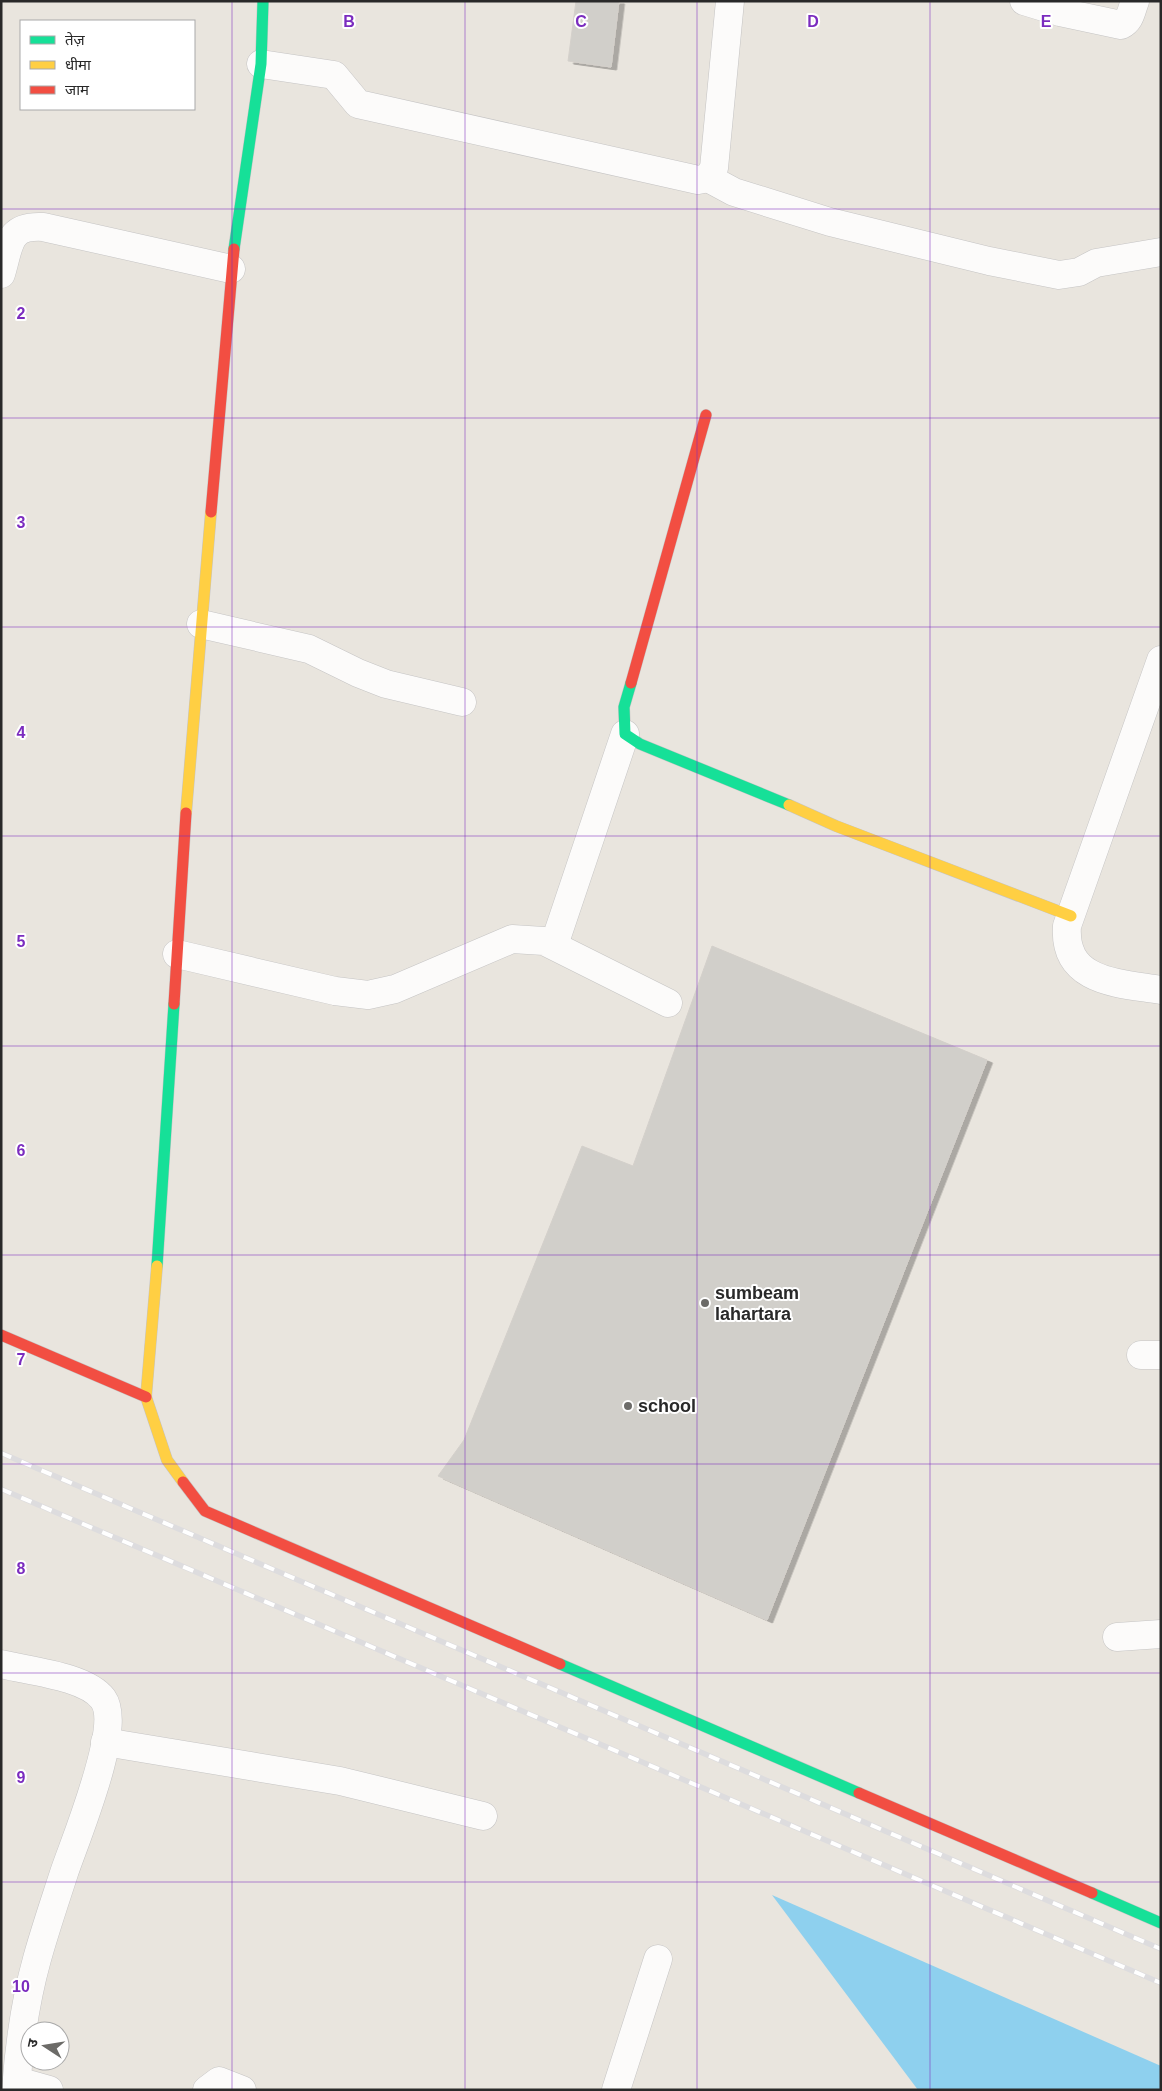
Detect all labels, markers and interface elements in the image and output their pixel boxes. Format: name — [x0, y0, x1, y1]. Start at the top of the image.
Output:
text: B — [343, 13, 355, 30]
text: C — [575, 13, 587, 30]
text: D — [807, 13, 819, 30]
text: E — [1041, 13, 1052, 30]
legend — [20, 20, 195, 110]
text: तेज़ — [65, 31, 86, 48]
text: धीमा — [65, 56, 92, 73]
text: जाम — [65, 81, 90, 98]
text: 2 — [17, 305, 26, 322]
text: 3 — [17, 514, 26, 531]
text: 4 — [17, 724, 26, 741]
text: 5 — [17, 933, 26, 950]
text: 6 — [17, 1142, 26, 1159]
place label: sumbeam lahartara — [715, 1283, 799, 1324]
marker: sumbeam lahartara — [699, 1297, 711, 1309]
text: 7 — [17, 1351, 26, 1368]
place label: school — [638, 1396, 696, 1416]
marker: school — [622, 1400, 634, 1412]
text: 8 — [17, 1560, 26, 1577]
text: 9 — [17, 1769, 26, 1786]
text: 10 — [12, 1978, 30, 1995]
north arrow — [20, 2021, 70, 2071]
text: उ — [24, 2037, 41, 2049]

